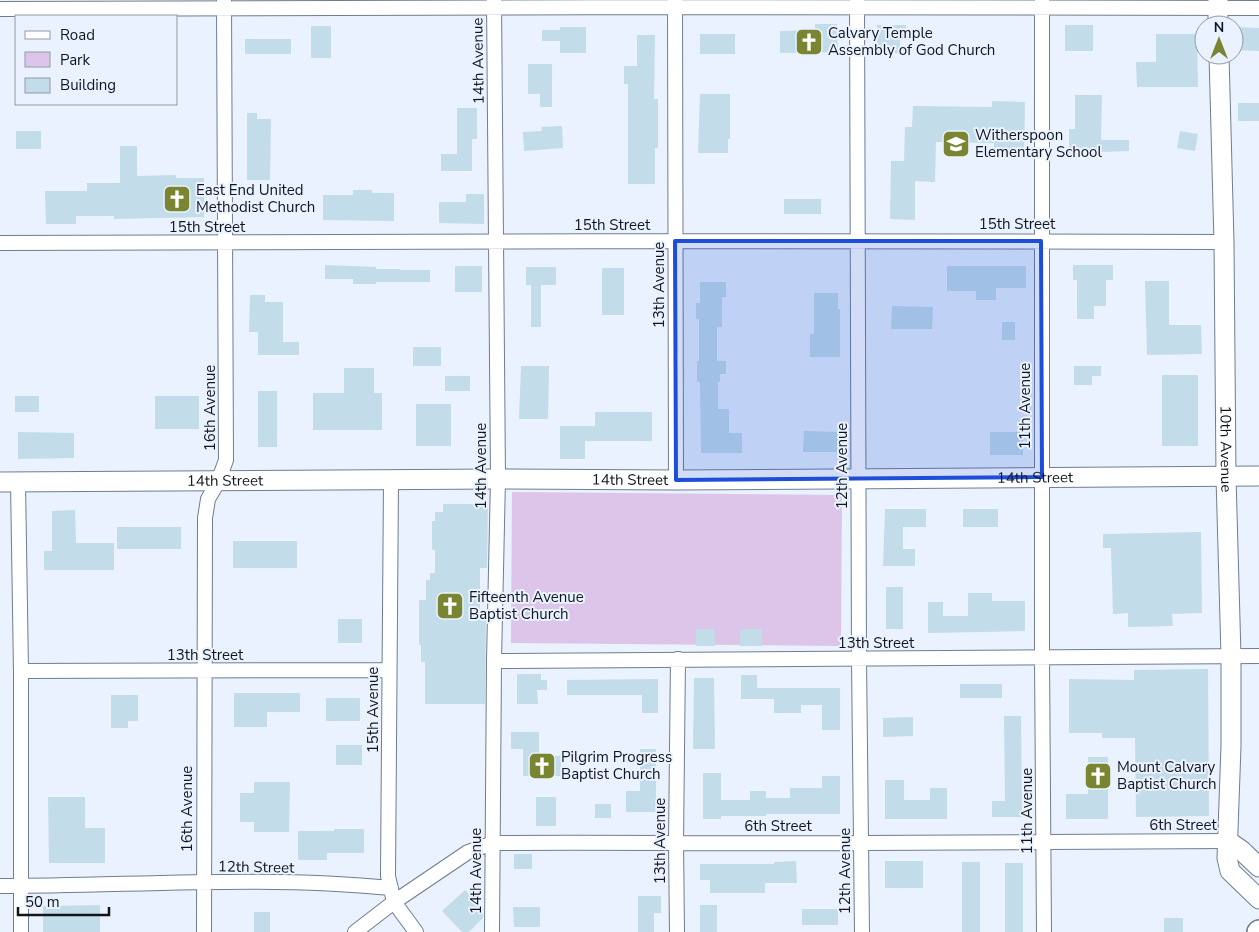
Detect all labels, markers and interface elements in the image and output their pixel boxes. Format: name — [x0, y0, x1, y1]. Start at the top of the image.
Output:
legend — [15, 15, 178, 105]
north arrow — [1194, 15, 1244, 65]
street label: 14th Avenue — [467, 17, 489, 105]
text: N — [1214, 18, 1224, 37]
place label: Calvary Temple Assembly of God Church — [828, 23, 995, 60]
text: Road — [60, 25, 95, 45]
church icon: Calvary Temple Assembly of God Church — [794, 27, 824, 57]
text: Park — [60, 50, 90, 70]
text: Building — [60, 75, 116, 95]
place label: Witherspoon Elementary School — [975, 125, 1102, 162]
school or university icon: Witherspoon Elementary School — [941, 129, 971, 159]
place label: East End United Methodist Church — [196, 180, 315, 217]
church icon: East End United Methodist Church — [162, 184, 192, 214]
street label: 15th Street — [979, 214, 1056, 234]
street label: 15th Street — [574, 215, 651, 235]
street label: 15th Street — [169, 217, 246, 237]
street label: 13th Avenue — [649, 242, 669, 328]
street label: 11th Avenue — [1015, 363, 1035, 449]
street label: 16th Avenue — [200, 365, 220, 451]
street label: 10th Avenue — [1215, 405, 1236, 493]
street label: 14th Avenue — [471, 423, 491, 509]
street label: 12th Avenue — [832, 423, 852, 509]
street label: 14th Street — [997, 467, 1074, 488]
street label: 14th Street — [187, 470, 264, 491]
street label: 14th Street — [592, 470, 669, 490]
place label: Fifteenth Avenue Baptist Church — [469, 587, 584, 624]
church icon: Fifteenth Avenue Baptist Church — [435, 591, 465, 621]
street label: 13th Street — [838, 633, 915, 653]
street label: 13th Street — [167, 645, 244, 665]
street label: 15th Avenue — [363, 667, 383, 753]
place label: Pilgrim Progress Baptist Church — [561, 747, 672, 784]
church icon: Pilgrim Progress Baptist Church — [527, 751, 557, 781]
place label: Mount Calvary Baptist Church — [1117, 757, 1217, 794]
church icon: Mount Calvary Baptist Church — [1083, 761, 1113, 791]
street label: 16th Avenue — [177, 766, 197, 852]
street label: 11th Avenue — [1017, 768, 1037, 854]
street label: 13th Avenue — [650, 798, 670, 884]
street label: 6th Street — [1149, 815, 1218, 835]
street label: 6th Street — [744, 816, 813, 836]
street label: 14th Avenue — [466, 828, 486, 914]
street label: 12th Avenue — [835, 828, 855, 914]
street label: 12th Street — [218, 856, 295, 878]
scale bar — [18, 884, 109, 916]
text: 50 m — [25, 892, 60, 912]

